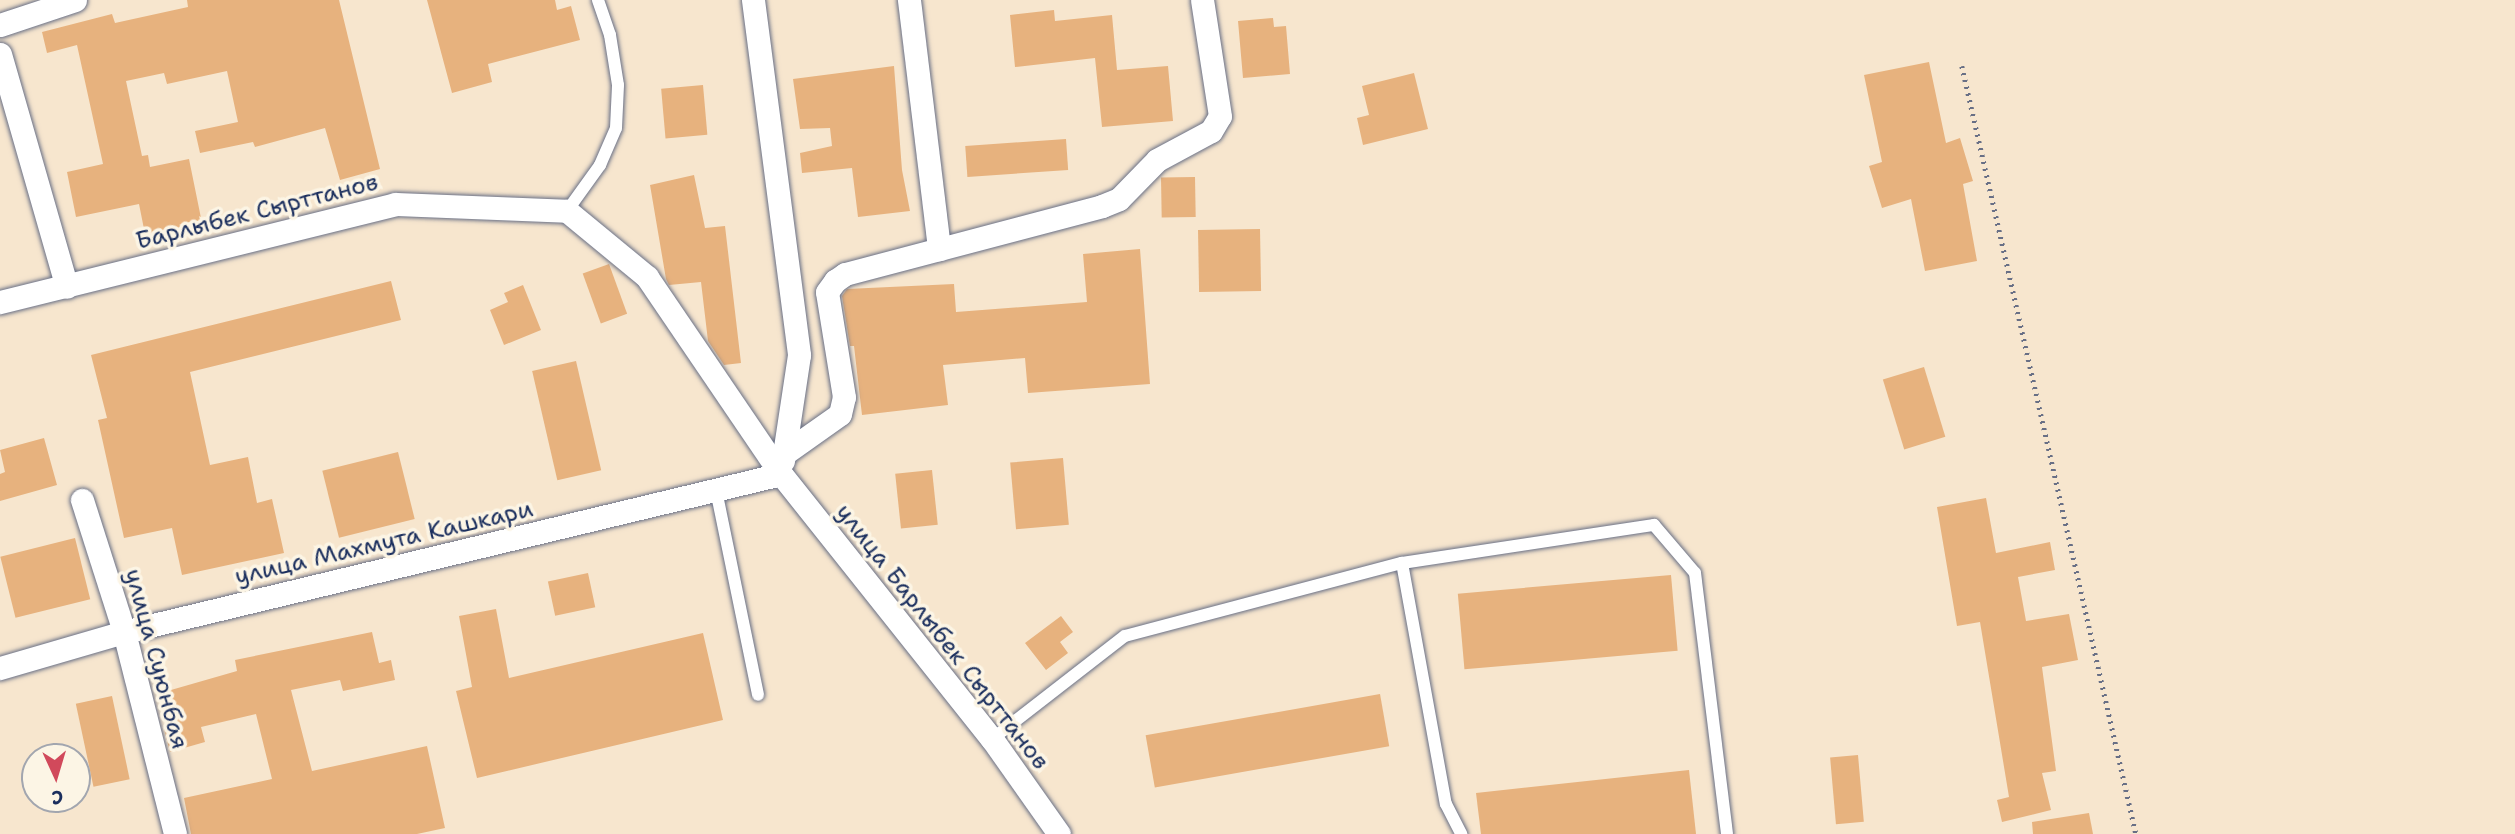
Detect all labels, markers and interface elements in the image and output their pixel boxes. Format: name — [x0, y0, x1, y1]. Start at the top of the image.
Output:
street label: Барлыбек Сырттанов — [133, 168, 381, 256]
street label: улица Махмута Кашкари — [232, 495, 536, 591]
street label: улица Барлыбек Сырттанов — [829, 498, 1055, 776]
street label: улица Суюнбая — [118, 566, 194, 752]
north arrow — [21, 743, 91, 813]
text: С — [51, 785, 64, 810]

